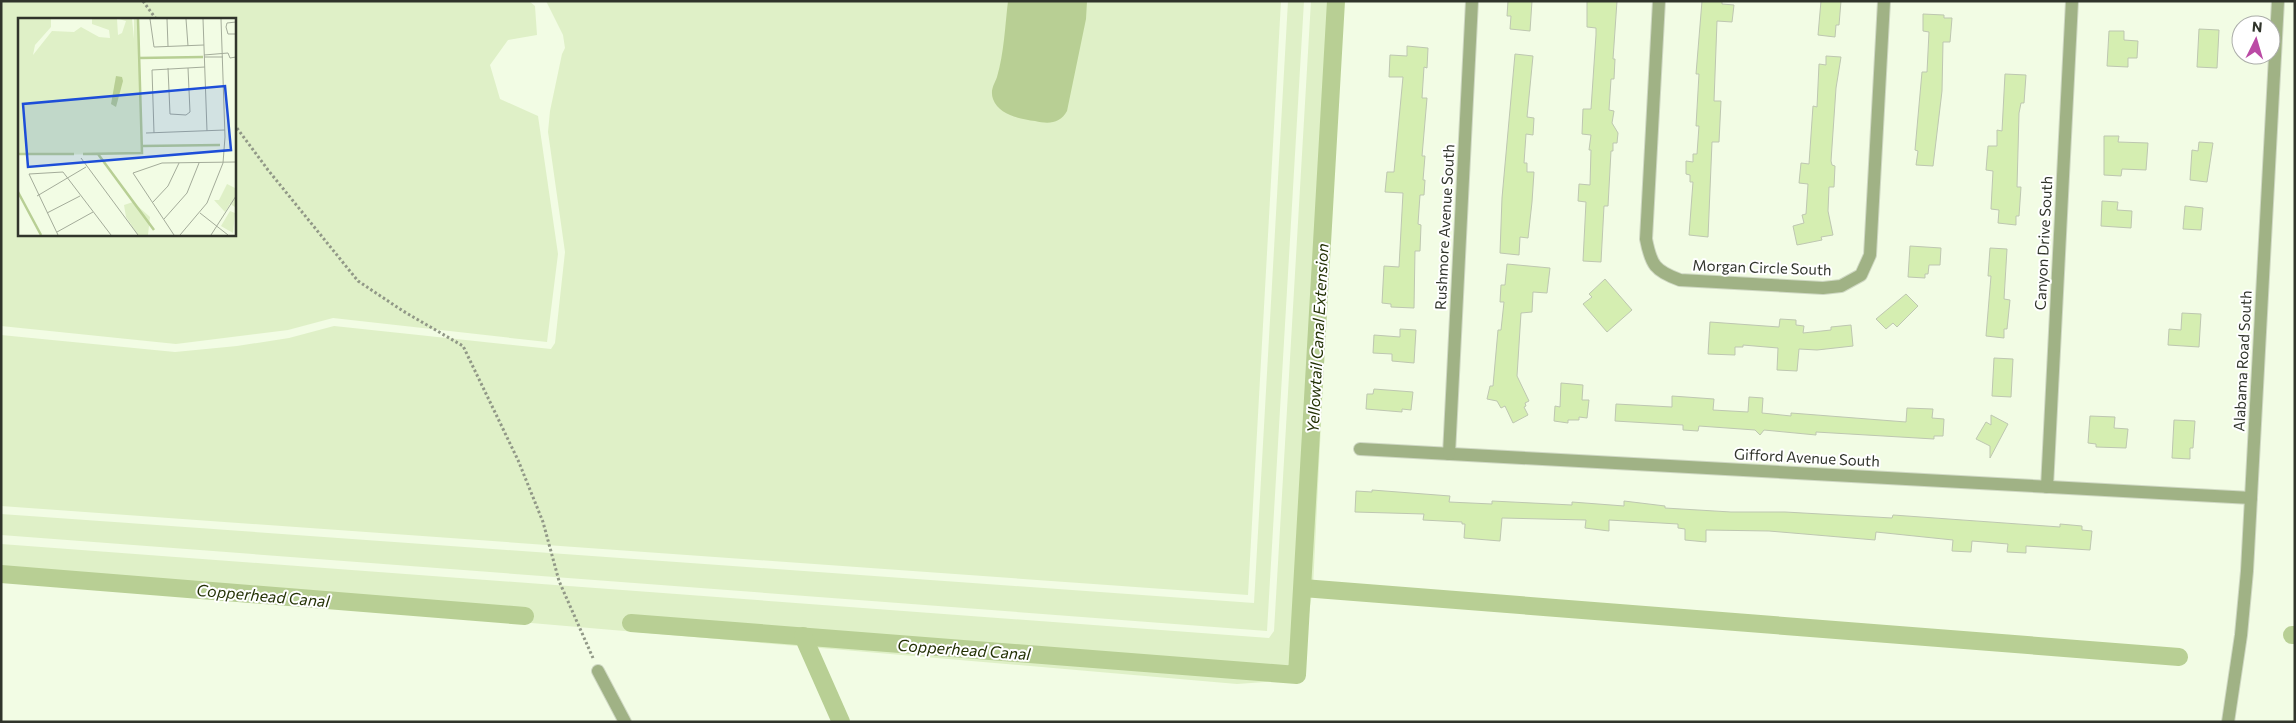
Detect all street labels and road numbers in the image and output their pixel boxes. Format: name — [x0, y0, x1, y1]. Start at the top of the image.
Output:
street label: Rushmore Avenue South — [1431, 144, 1457, 310]
street label: Canyon Drive South — [2030, 175, 2056, 311]
street label: Morgan Circle South — [1692, 256, 1832, 278]
street label: Alabama Road South — [2229, 290, 2255, 432]
street label: Gifford Avenue South — [1734, 444, 1880, 470]

